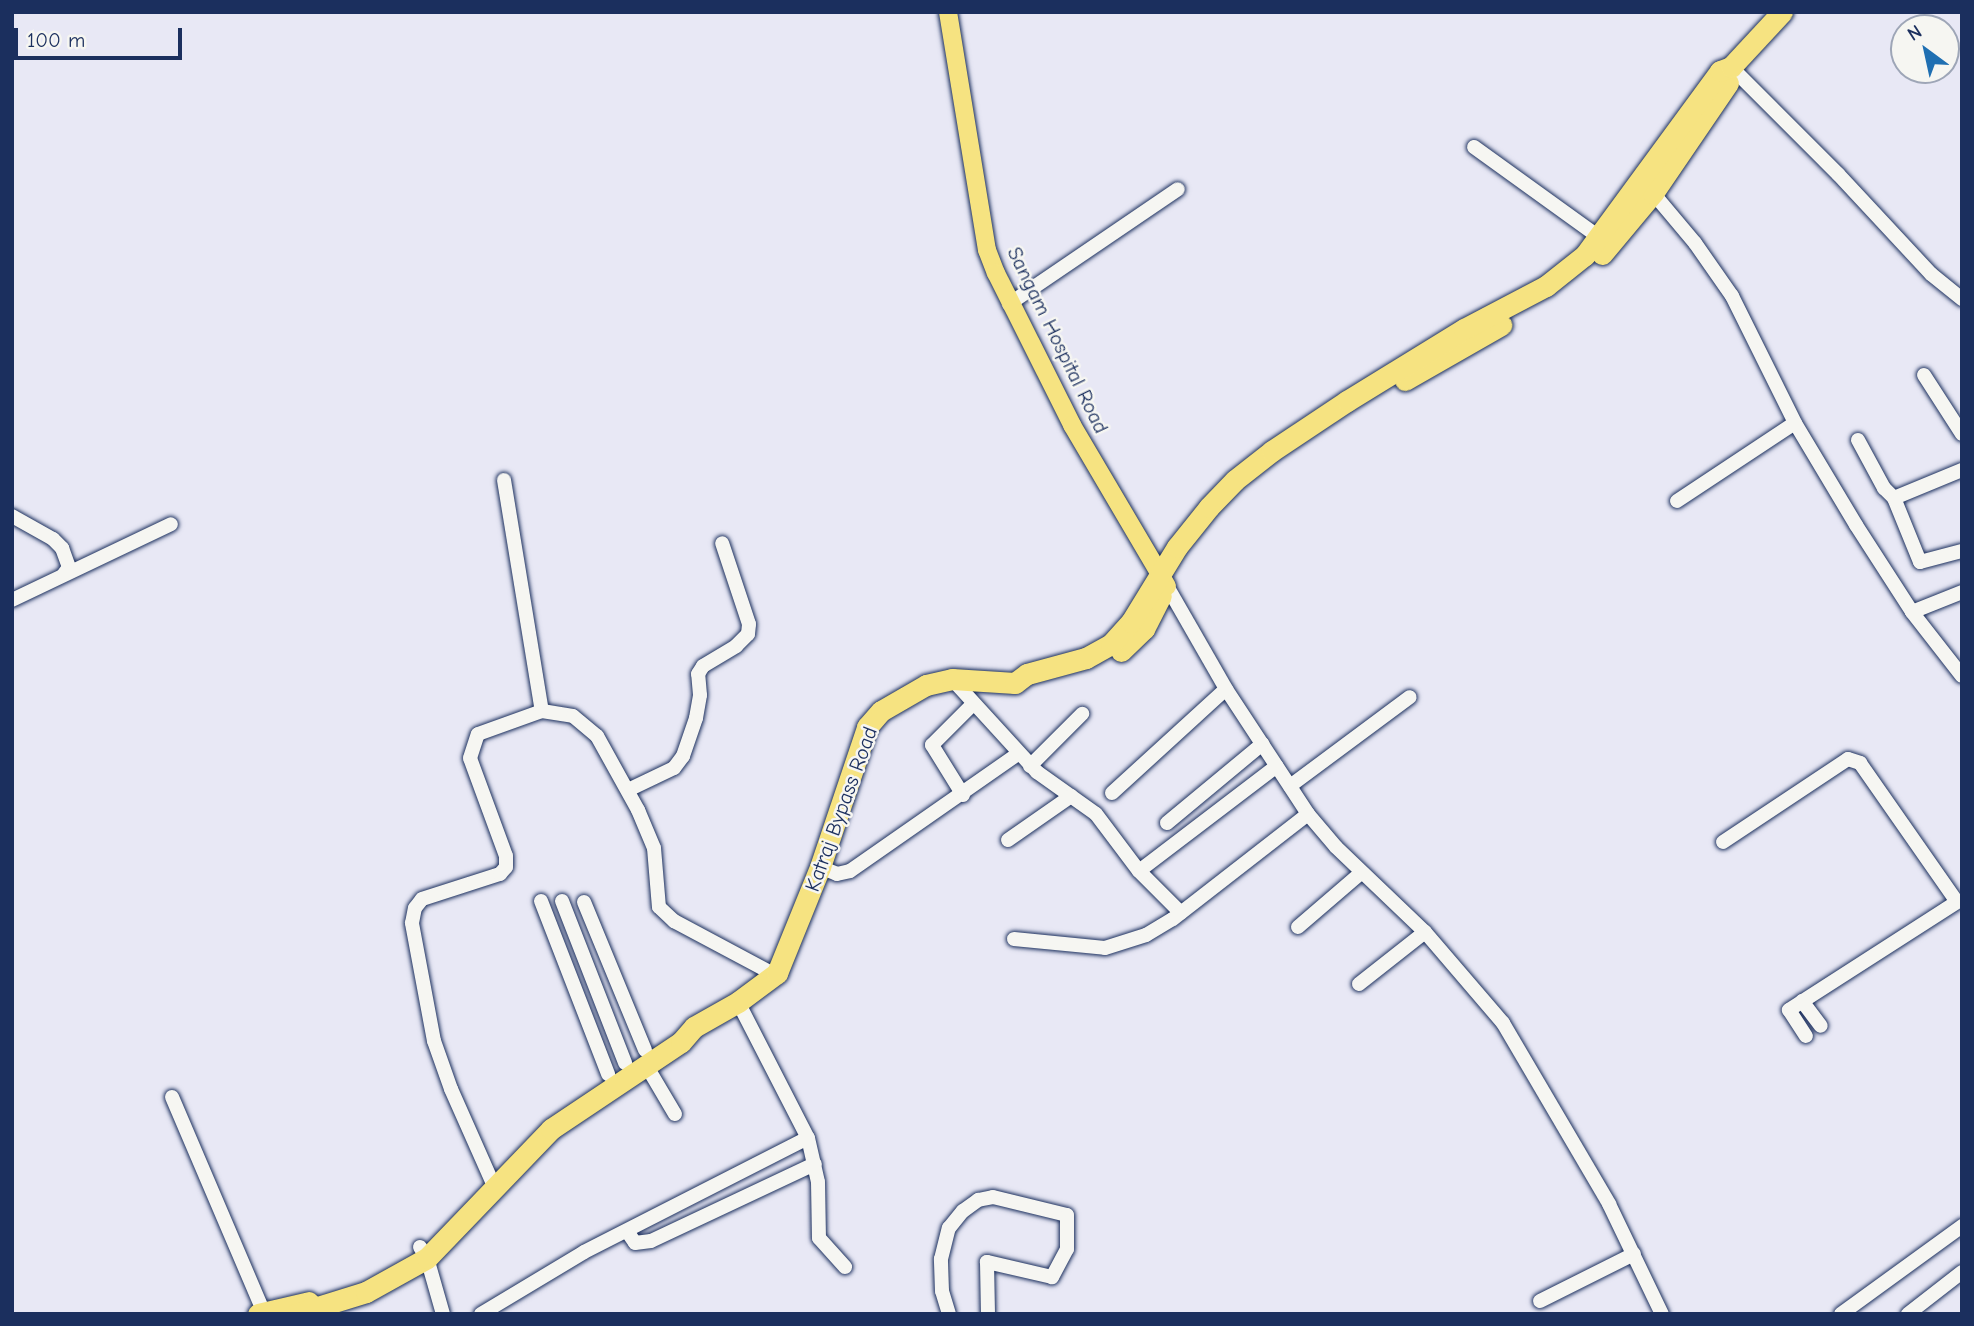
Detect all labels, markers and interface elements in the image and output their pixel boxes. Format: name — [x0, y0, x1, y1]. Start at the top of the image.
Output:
scale bar — [18, 14, 186, 58]
north arrow — [1890, 14, 1960, 84]
text: N — [1903, 20, 1926, 46]
text: 100 m — [27, 28, 85, 52]
street label: Sangam Hospital Road — [1002, 243, 1114, 437]
street label: Katraj Bypass Road — [799, 723, 883, 895]

